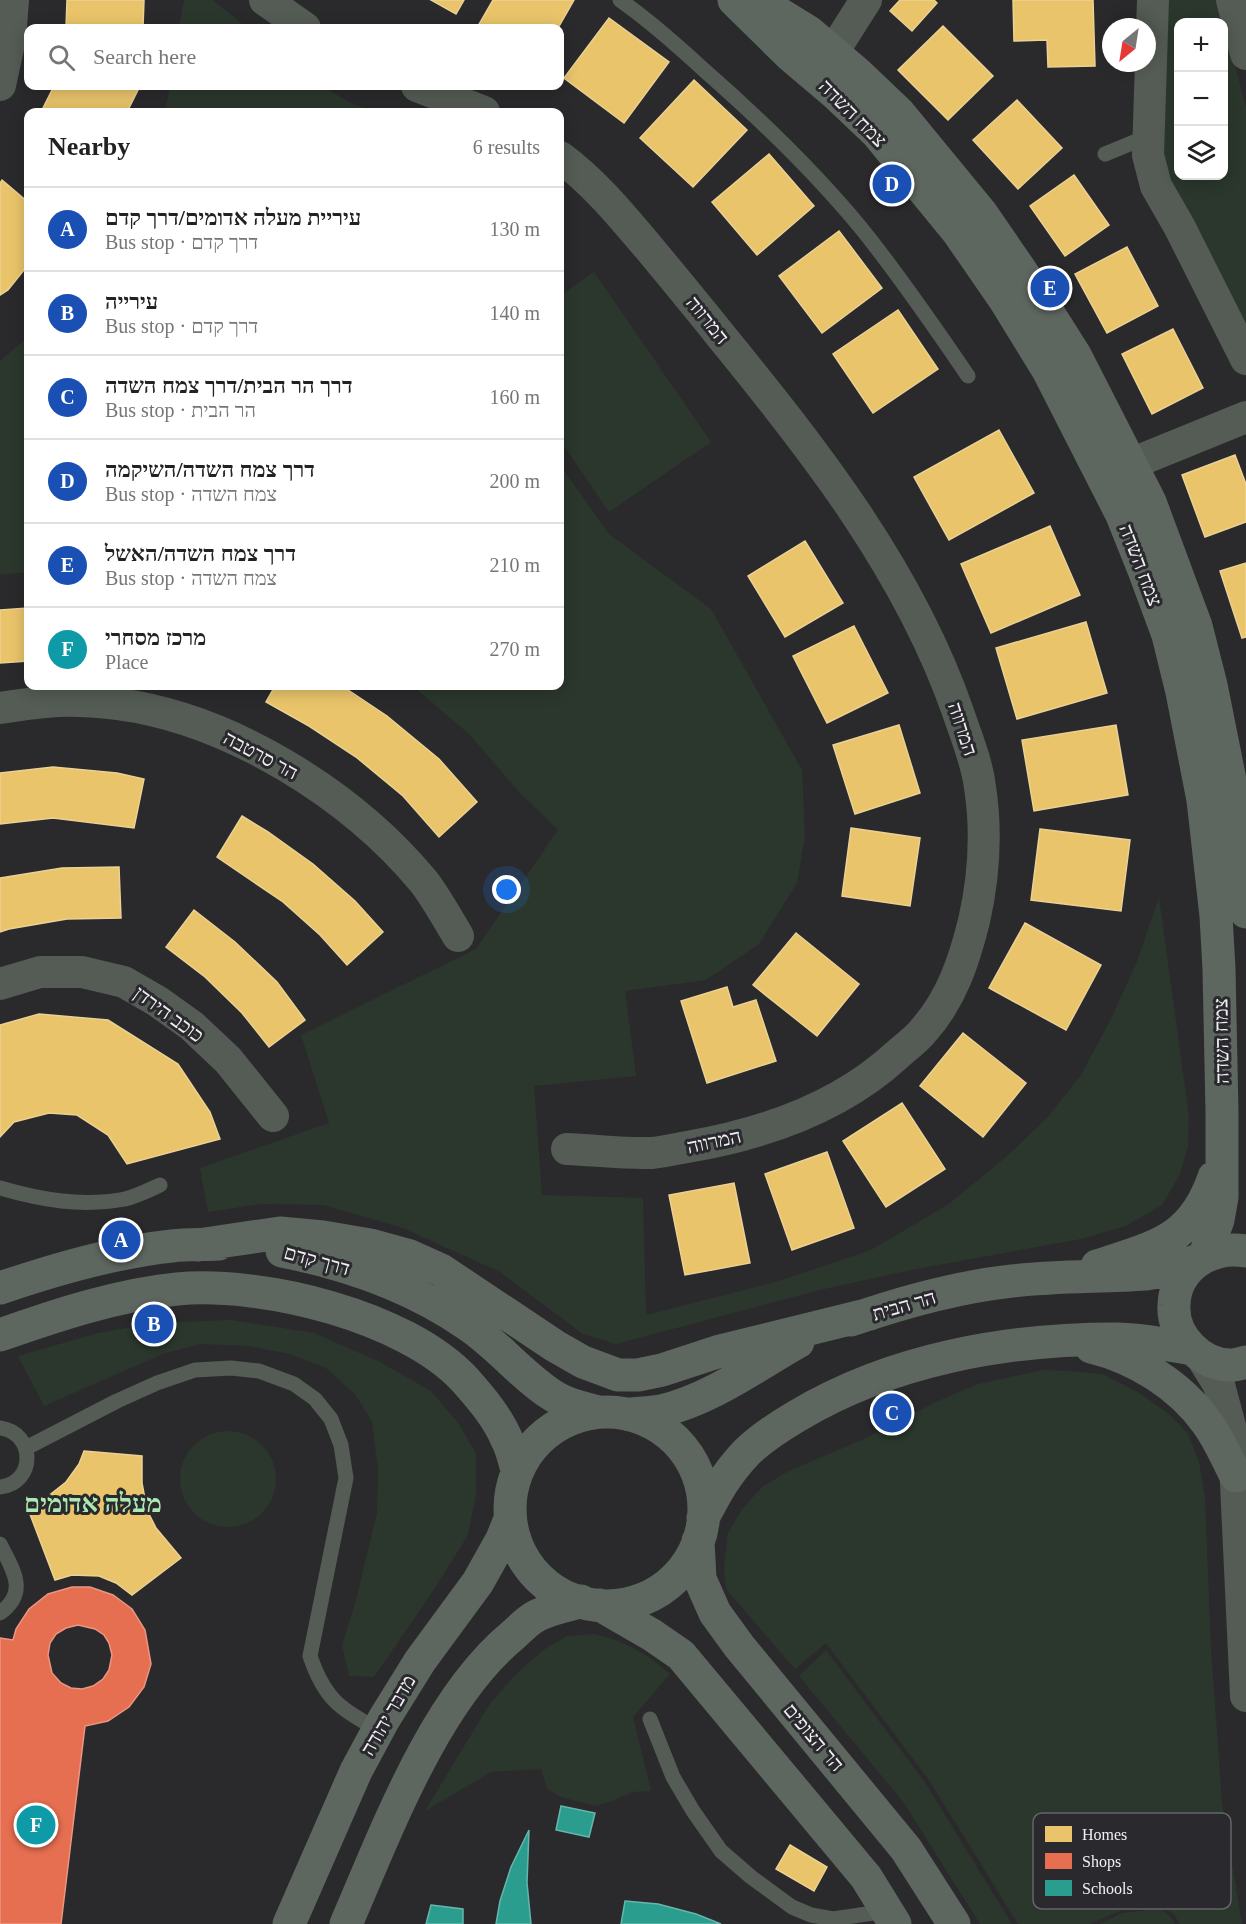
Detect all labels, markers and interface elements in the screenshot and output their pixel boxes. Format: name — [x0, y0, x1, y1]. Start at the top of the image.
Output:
north arrow — [1102, 18, 1156, 72]
map controls — [1174, 18, 1228, 180]
button: + — [1174, 18, 1228, 72]
search box — [24, 24, 564, 90]
icon: search — [45, 41, 78, 74]
text: Search here — [93, 44, 196, 69]
button: − — [1174, 72, 1228, 126]
street label: צמח השדה — [815, 75, 891, 151]
button: layers — [1174, 126, 1228, 180]
text: Nearby — [48, 132, 130, 161]
text: 6 results — [473, 136, 540, 158]
pin: D — [872, 162, 912, 207]
text: עיריית מעלה אדומים/דרך קדם — [105, 205, 361, 230]
text: A — [60, 218, 75, 240]
text: 130 m — [489, 218, 540, 240]
text: Bus stop · דרך קדם — [105, 231, 258, 253]
pin: E — [1030, 266, 1070, 310]
text: עירייה — [105, 289, 158, 314]
street label: המרווה — [682, 292, 734, 348]
text: B — [61, 302, 74, 324]
text: 140 m — [489, 302, 540, 324]
text: Bus stop · דרך קדם — [105, 315, 258, 337]
text: דרך הר הבית/דרך צמח השדה — [105, 373, 352, 398]
text: C — [60, 386, 75, 408]
text: 160 m — [489, 386, 540, 408]
text: Bus stop · הר הבית — [105, 399, 256, 421]
text: דרך צמח השדה/השיקמה — [105, 457, 315, 482]
text: D — [60, 470, 75, 492]
text: 200 m — [489, 470, 540, 492]
text: Bus stop · צמח השדה — [105, 483, 277, 505]
street label: צמח השדה — [1115, 521, 1167, 609]
text: דרך צמח השדה/האשל — [105, 541, 296, 566]
text: E — [61, 554, 74, 576]
text: 210 m — [489, 554, 540, 576]
text: Bus stop · צמח השדה — [105, 567, 277, 589]
text: מרכז מסחרי — [105, 625, 206, 650]
text: F — [61, 638, 74, 660]
text: 270 m — [489, 638, 540, 660]
text: Place — [105, 651, 148, 673]
street label: המרווה — [944, 699, 982, 759]
street label: הר סרטבה — [220, 726, 302, 784]
your location — [492, 875, 521, 904]
street label: כוכב הירדן — [130, 981, 208, 1047]
street label: צמח השדה — [1209, 998, 1233, 1084]
street label: המרווה — [685, 1125, 743, 1157]
pin: A — [102, 1218, 140, 1262]
street label: דרך קדם — [282, 1241, 352, 1279]
street label: הר הבית — [870, 1285, 938, 1325]
pin: B — [134, 1302, 174, 1346]
pin: C — [872, 1390, 912, 1436]
district label: מעלה אדומים — [24, 1489, 162, 1518]
street label: מדבר יהודה — [356, 1671, 420, 1759]
street label: הר הצופים — [779, 1699, 849, 1775]
pin: F — [16, 1802, 56, 1848]
legend — [1033, 1813, 1231, 1909]
text: Homes — [1082, 1826, 1127, 1843]
text: Shops — [1082, 1853, 1121, 1871]
text: Schools — [1082, 1880, 1133, 1897]

